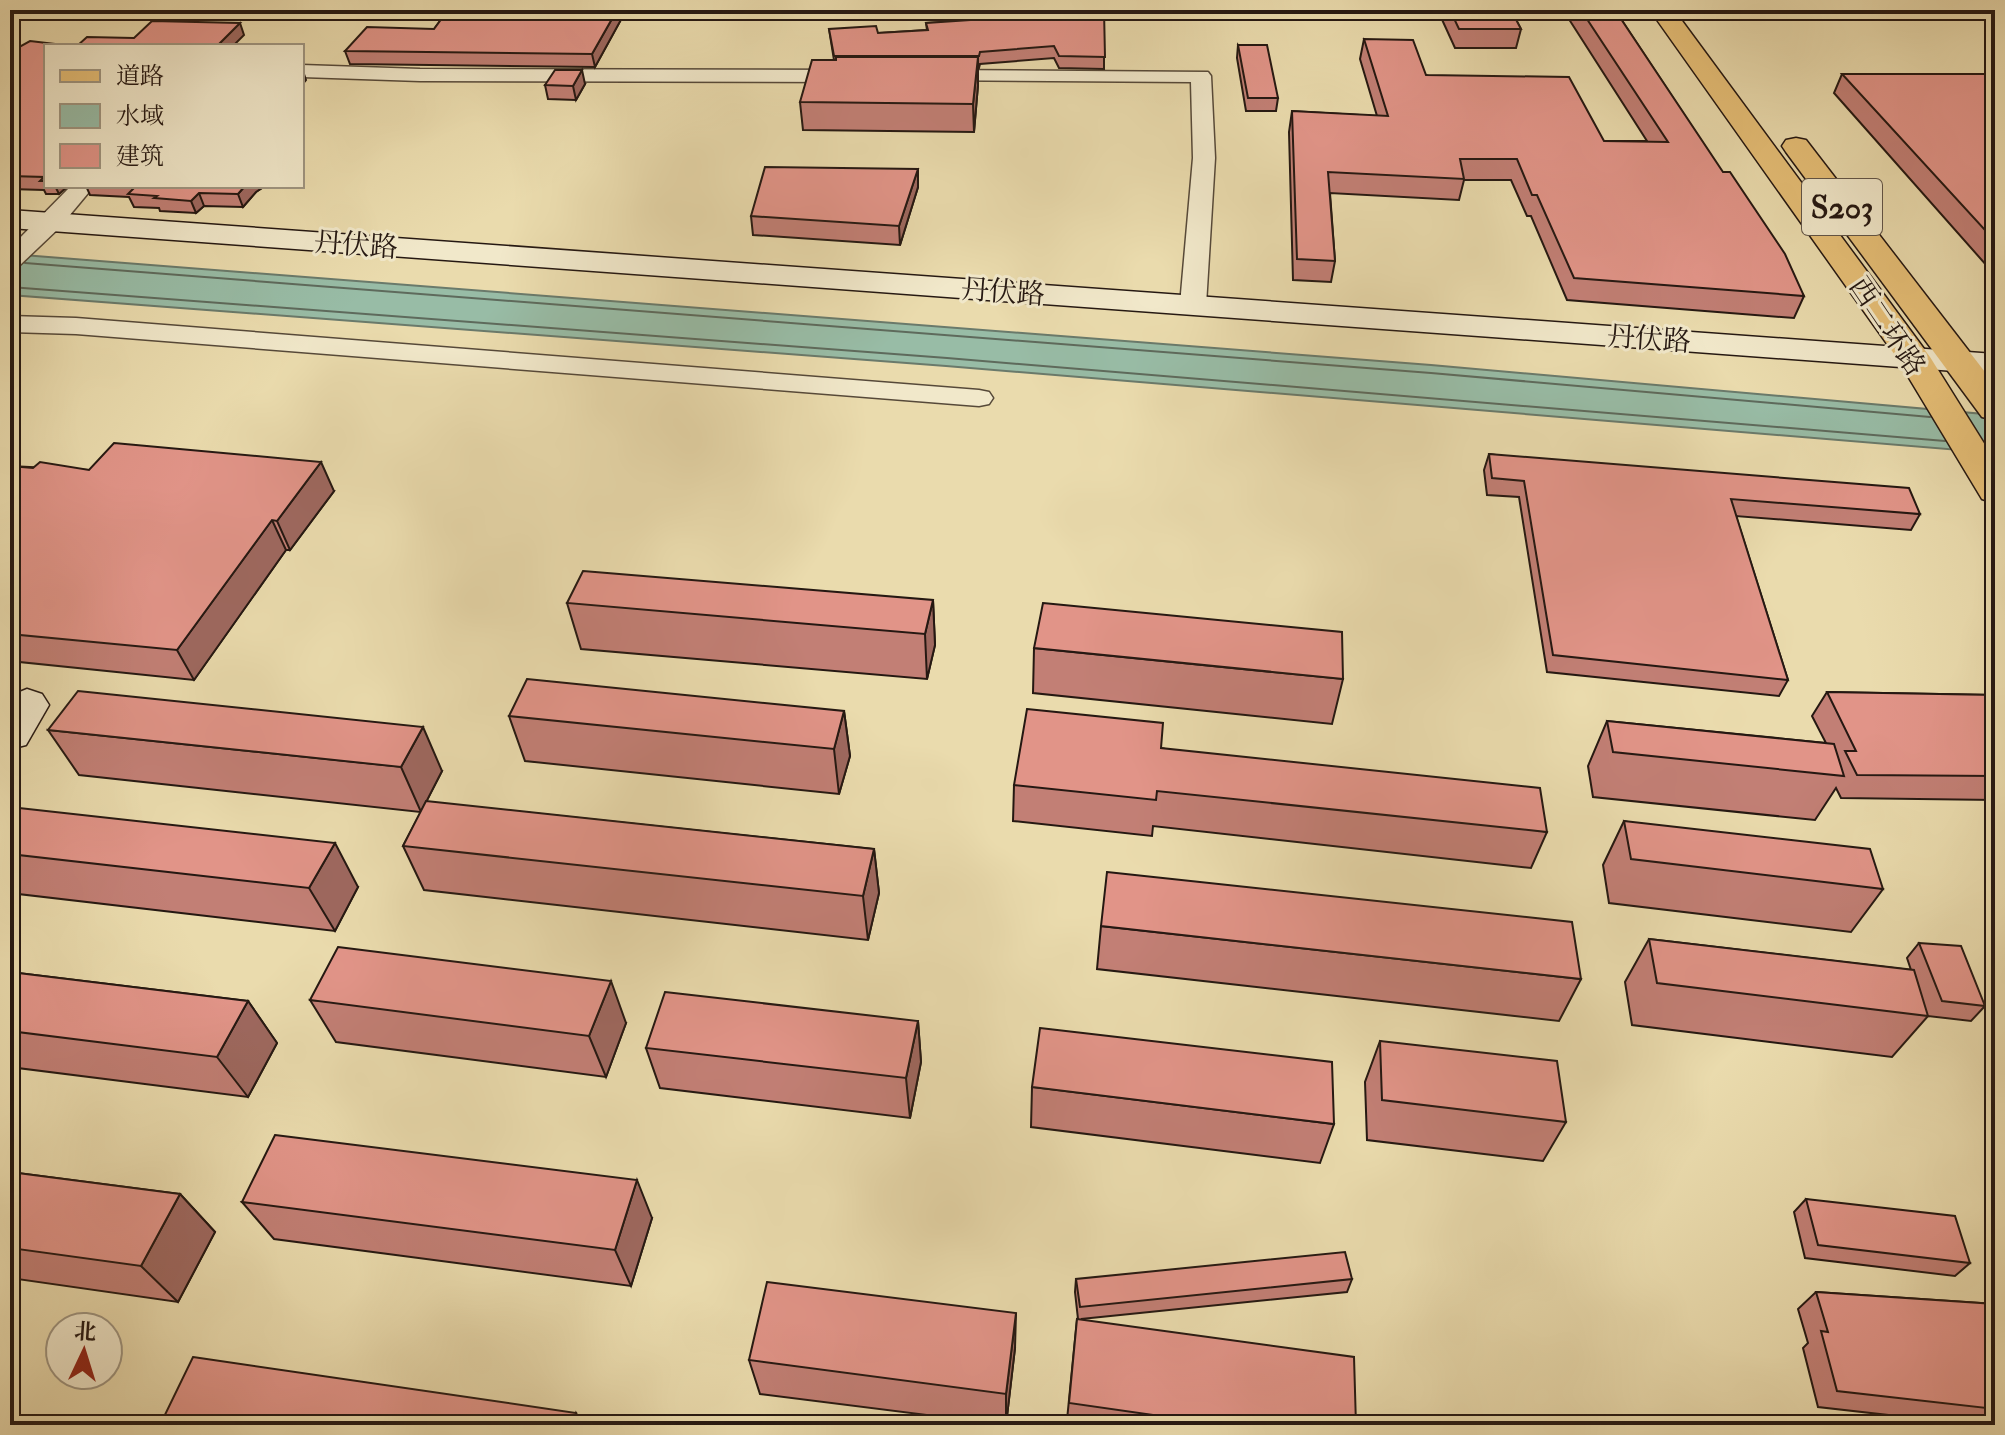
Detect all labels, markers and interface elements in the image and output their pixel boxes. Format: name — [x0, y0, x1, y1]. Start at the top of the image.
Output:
legend — [44, 44, 304, 188]
text: 道路 — [116, 61, 164, 92]
text: 水域 — [116, 101, 164, 132]
text: 建筑 — [116, 141, 164, 172]
road number: S203 — [1802, 179, 1882, 235]
street label: 丹伏路 — [313, 225, 399, 266]
street label: 西二环路 — [1841, 271, 1933, 383]
street label: 丹伏路 — [960, 272, 1046, 313]
street label: 丹伏路 — [1606, 319, 1692, 360]
north arrow — [44, 1311, 124, 1391]
text: 北 — [73, 1317, 97, 1347]

